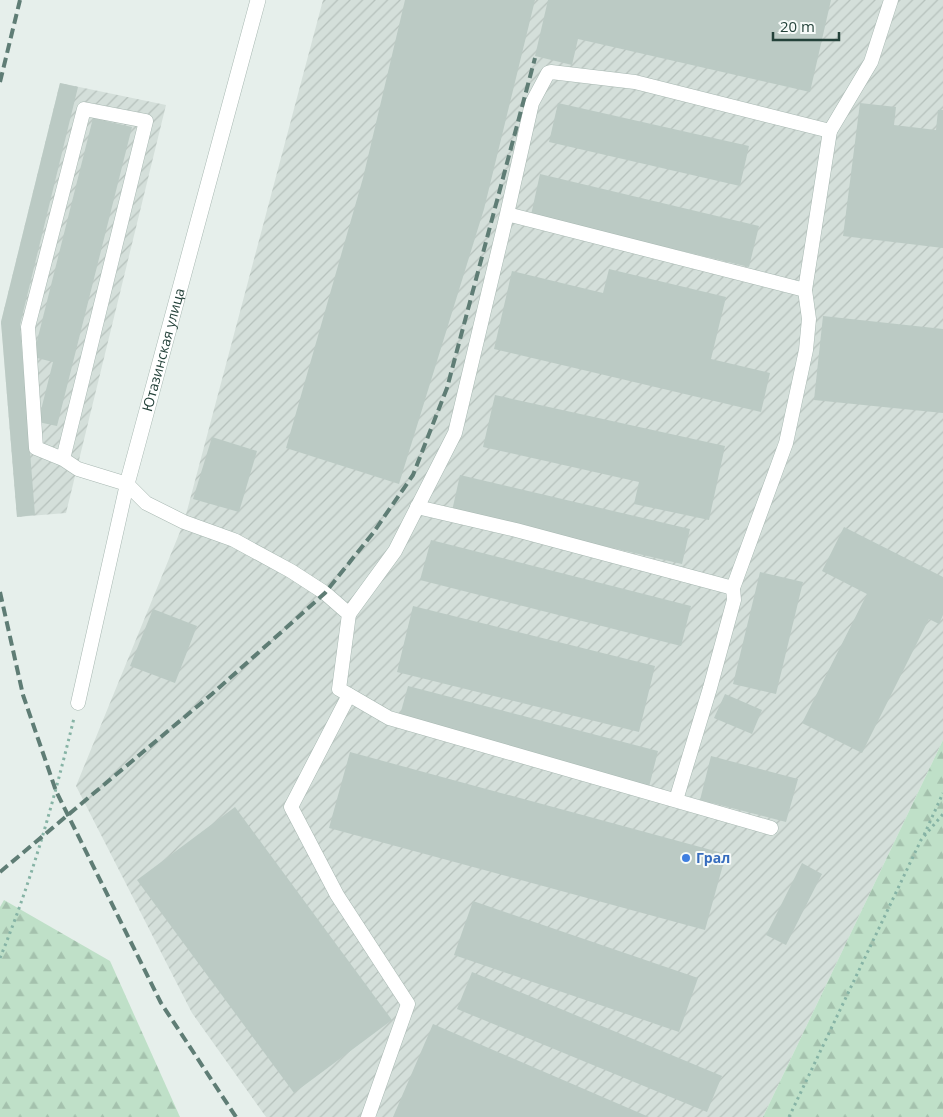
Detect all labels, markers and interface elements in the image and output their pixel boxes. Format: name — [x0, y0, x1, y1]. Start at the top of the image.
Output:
scale bar — [773, 10, 839, 42]
text: 20 m — [780, 16, 815, 36]
street label: Ютазинская улица — [137, 286, 189, 414]
place label: Грал — [696, 848, 730, 867]
marker: Грал — [680, 852, 692, 864]

